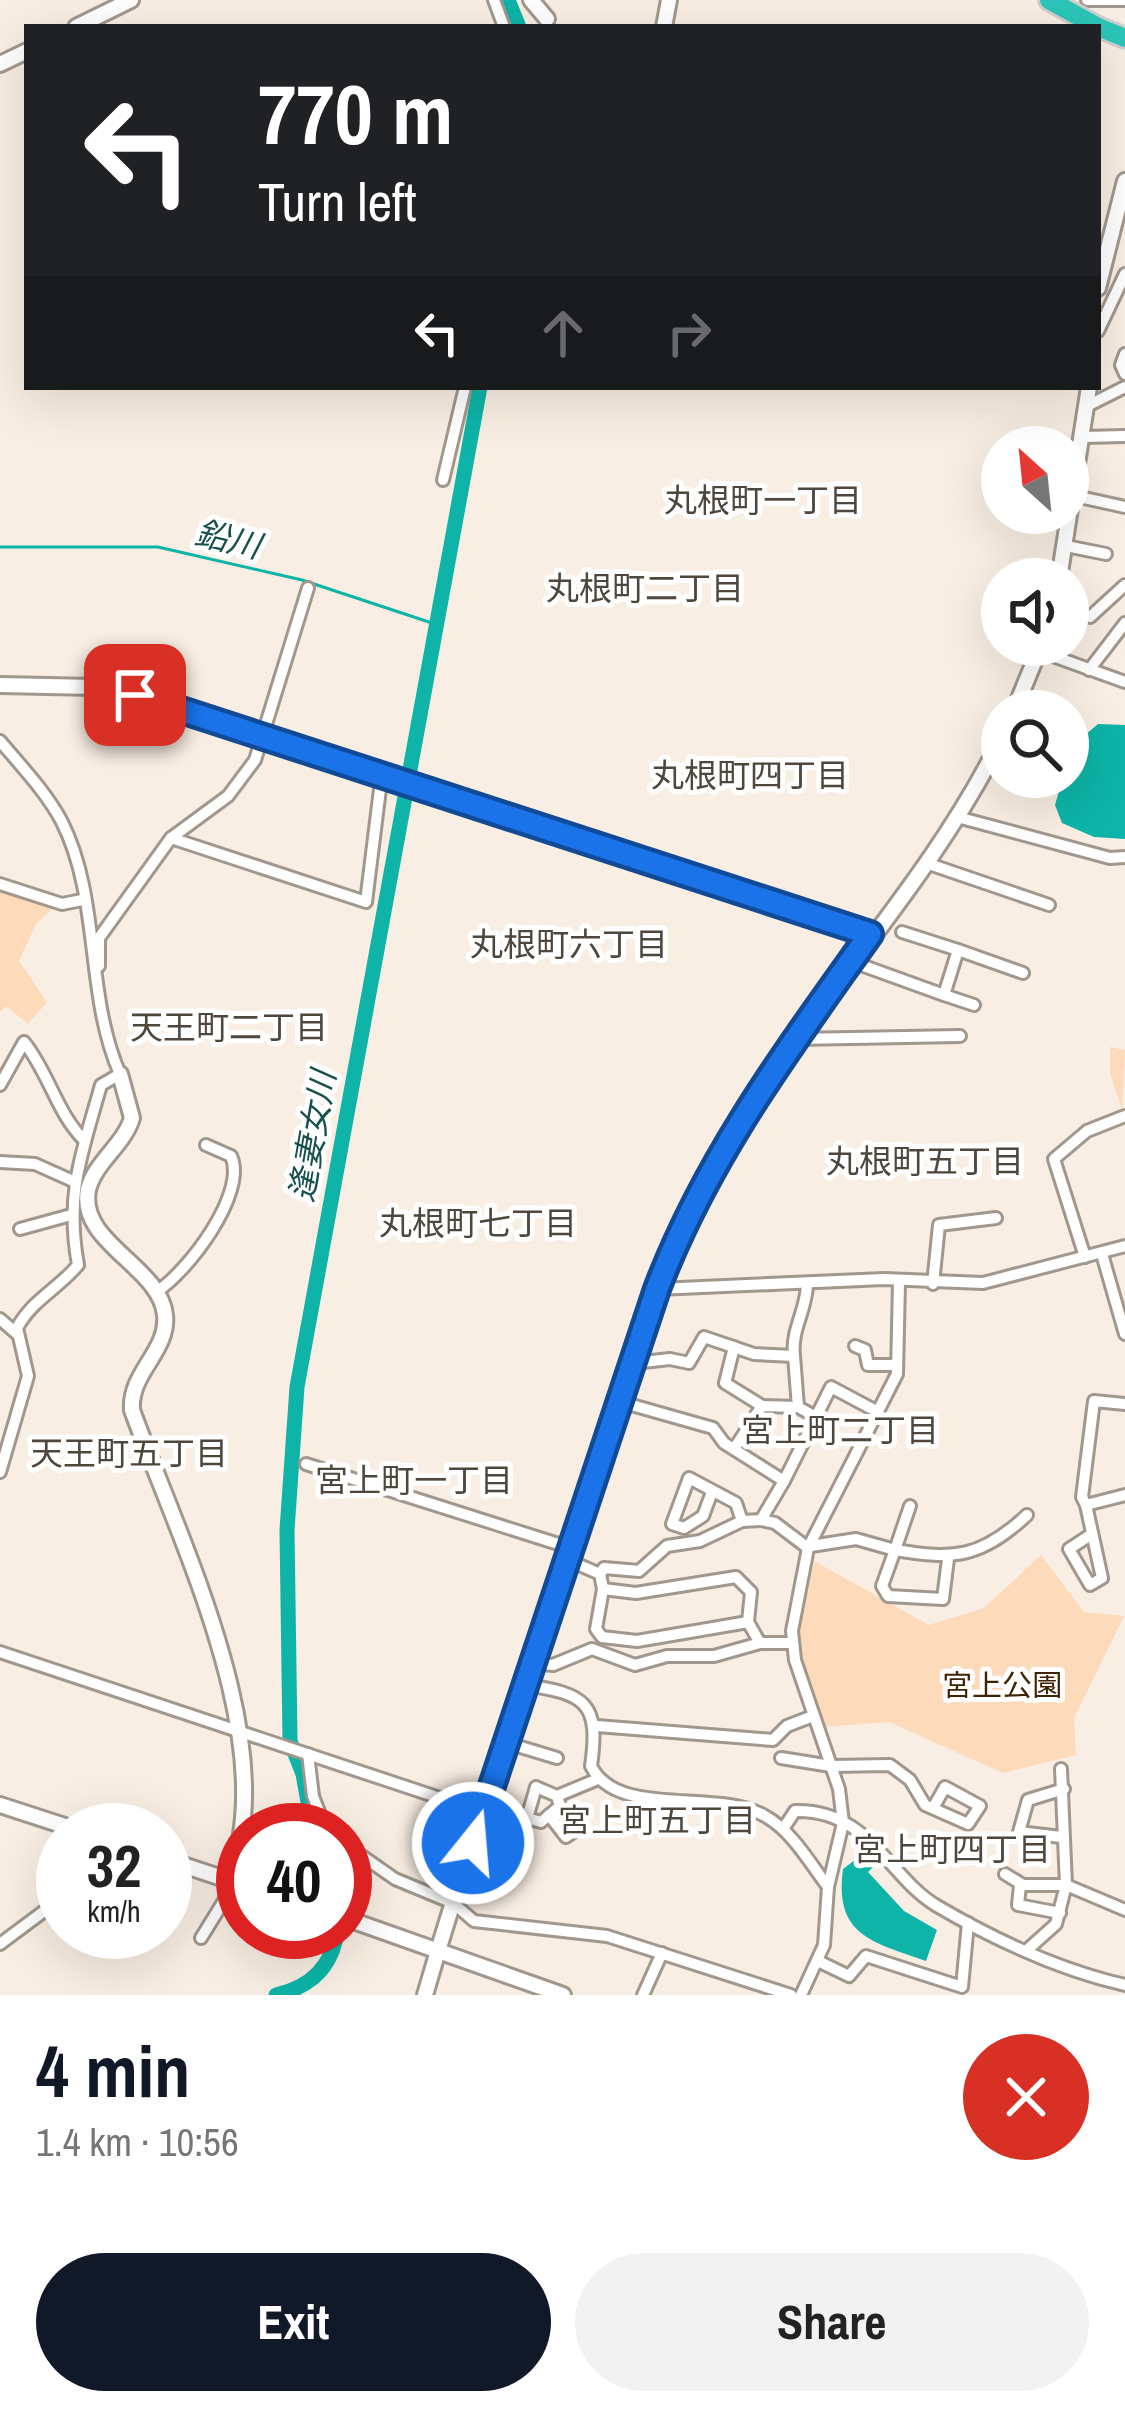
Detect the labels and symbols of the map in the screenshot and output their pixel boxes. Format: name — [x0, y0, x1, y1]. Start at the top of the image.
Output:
north arrow — [981, 426, 1089, 534]
district label: 丸根町一丁目 — [664, 478, 862, 522]
water label: 鉛川 — [191, 510, 268, 569]
district label: 丸根町二丁目 — [546, 566, 744, 610]
pin — [84, 644, 186, 746]
district label: 丸根町四丁目 — [651, 753, 849, 797]
district label: 丸根町六丁目 — [470, 922, 668, 966]
district label: 天王町二丁目 — [130, 1005, 328, 1049]
water label: 逢妻女川 — [279, 1064, 346, 1205]
district label: 丸根町五丁目 — [826, 1139, 1024, 1183]
district label: 丸根町七丁目 — [379, 1201, 577, 1245]
district label: 宮上町二丁目 — [741, 1408, 939, 1452]
district label: 天王町五丁目 — [30, 1431, 228, 1475]
district label: 宮上町一丁目 — [315, 1458, 513, 1502]
park label: 宮上公園 — [942, 1665, 1062, 1705]
position arrow — [410, 1780, 536, 1906]
district label: 宮上町五丁目 — [558, 1798, 756, 1842]
speed limit sign: 40 — [216, 1803, 372, 1959]
district label: 宮上町四丁目 — [853, 1827, 1051, 1871]

